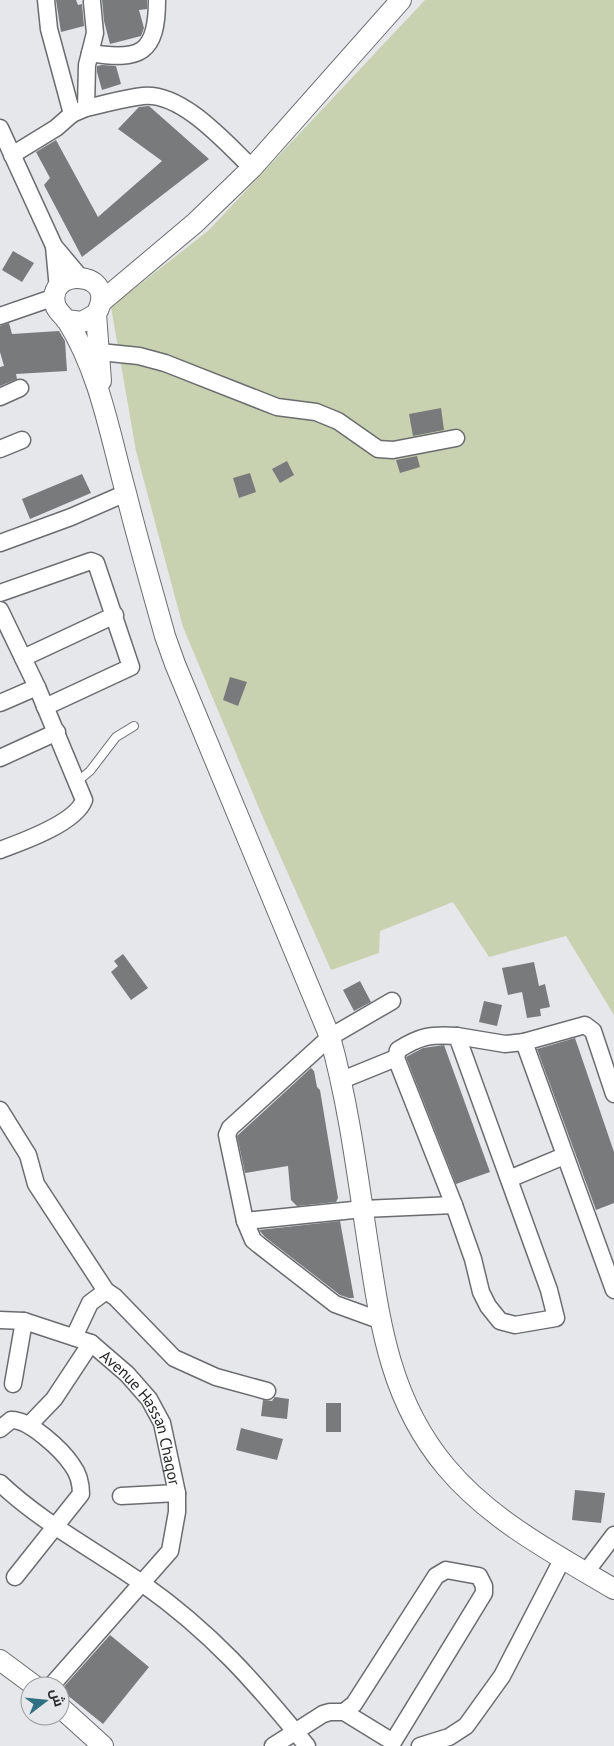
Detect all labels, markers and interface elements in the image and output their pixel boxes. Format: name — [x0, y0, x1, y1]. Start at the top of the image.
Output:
street label: Avenue Hassan Chaqor — [96, 1346, 185, 1488]
north arrow — [20, 1676, 70, 1726]
text: ش — [46, 1686, 69, 1709]

